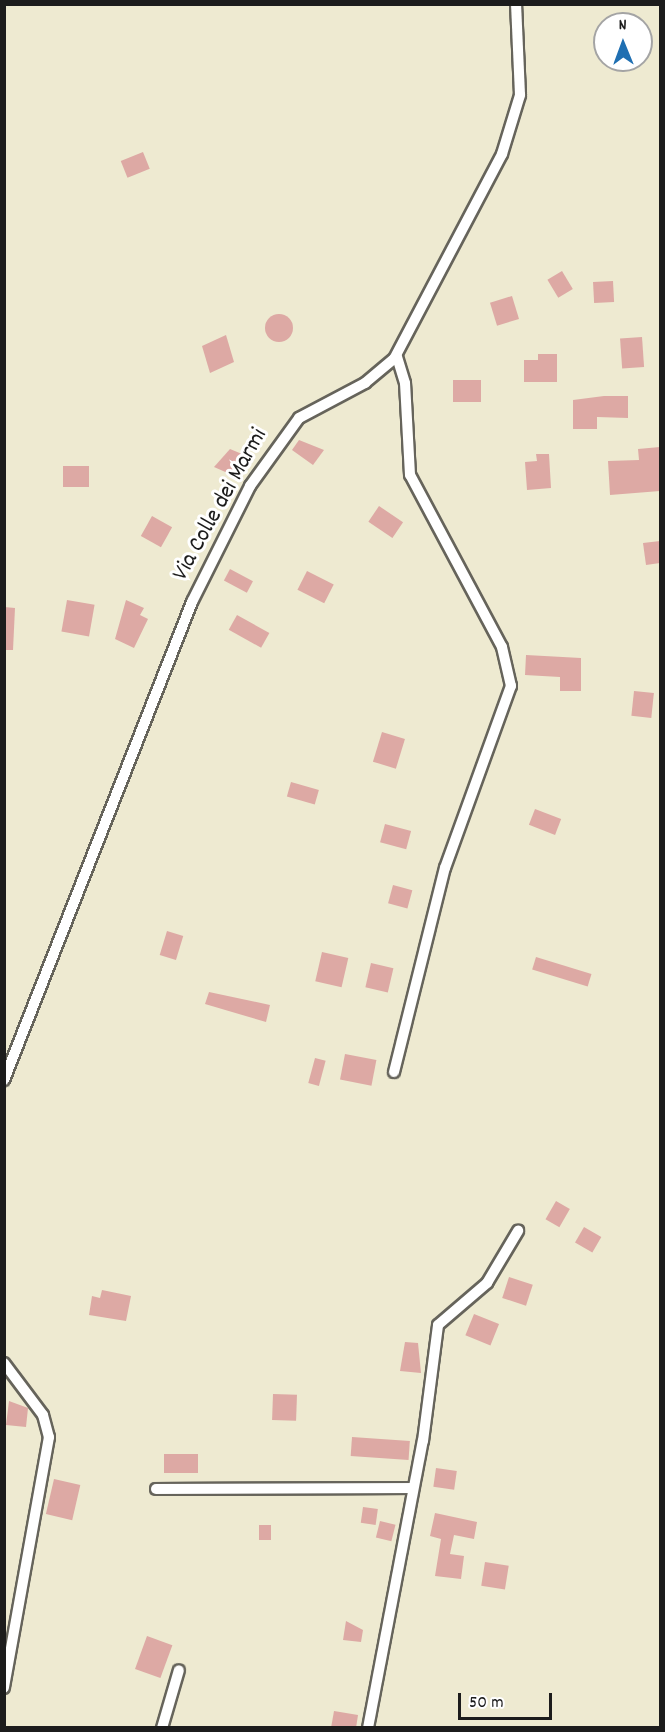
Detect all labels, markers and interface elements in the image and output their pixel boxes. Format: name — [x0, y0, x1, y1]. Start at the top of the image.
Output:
north arrow — [593, 12, 653, 72]
text: N — [619, 14, 627, 37]
street label: Via Colle dei Marmi — [167, 424, 275, 586]
scale bar — [461, 1681, 556, 1719]
text: 50 m — [469, 1691, 504, 1716]

